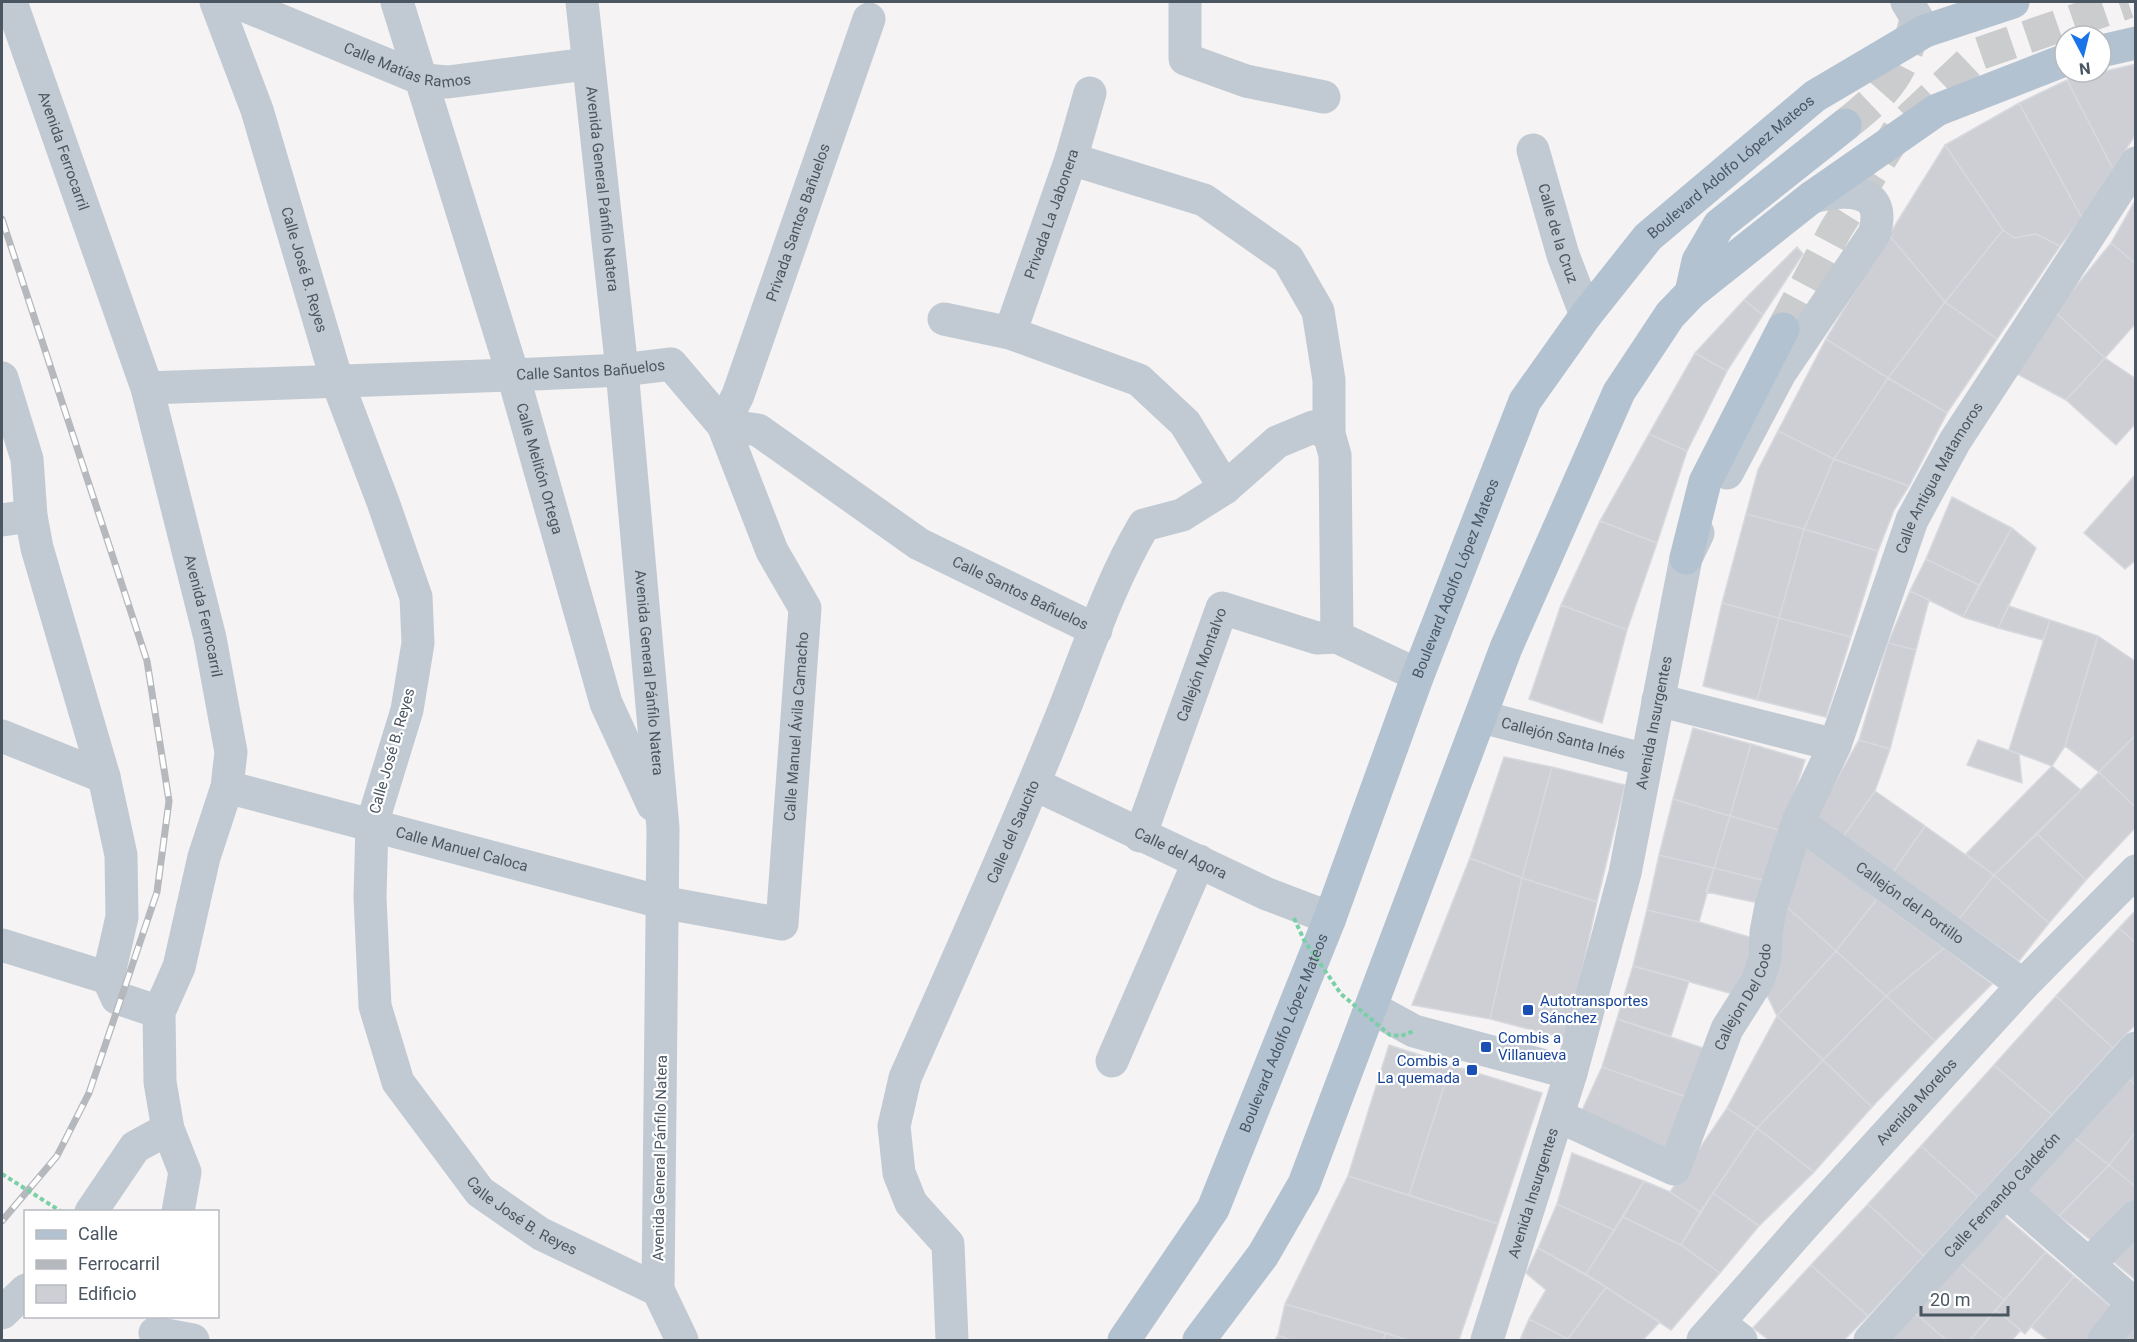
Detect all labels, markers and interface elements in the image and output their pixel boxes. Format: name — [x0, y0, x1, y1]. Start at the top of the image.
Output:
north arrow — [2053, 24, 2113, 84]
street label: Calle Matías Ramos — [341, 39, 472, 92]
text: N — [2078, 58, 2092, 79]
street label: Avenida General Pánfilo Natera — [582, 85, 622, 293]
street label: Avenida Ferrocarril — [34, 89, 93, 213]
street label: Boulevard Adolfo López Mateos — [1644, 92, 1818, 243]
street label: Privada Santos Bañuelos — [762, 141, 834, 304]
street label: Privada La Jabonera — [1021, 147, 1082, 282]
street label: Calle de la Cruz — [1534, 182, 1582, 286]
street label: Calle José B. Reyes — [277, 205, 331, 335]
street label: Calle Santos Bañuelos — [516, 356, 666, 384]
street label: Calle Antigua Matamoros — [1892, 399, 1987, 556]
street label: Calle Melitón Ortega — [512, 401, 567, 537]
street label: Boulevard Adolfo López Mateos — [1409, 476, 1503, 681]
street label: Calle Santos Bañuelos — [949, 552, 1091, 634]
street label: Avenida Ferrocarril — [180, 553, 226, 678]
street label: Avenida General Pánfilo Natera — [631, 569, 667, 776]
street label: Callejón Montalvo — [1173, 605, 1230, 724]
street label: Calle Manuel Ávila Camacho — [781, 631, 812, 822]
street label: Avenida Insurgentes — [1632, 655, 1676, 791]
street label: Calle José B. Reyes — [365, 686, 419, 816]
street label: Callejón Santa Inés — [1499, 713, 1627, 763]
street label: Calle del Saucito — [983, 777, 1043, 886]
street label: Calle Manuel Caloca — [394, 823, 530, 875]
street label: Calle del Agora — [1131, 824, 1230, 883]
street label: Callejón del Portillo — [1852, 858, 1967, 948]
street label: Boulevard Adolfo López Mateos — [1236, 931, 1332, 1135]
street label: Callejon Del Codo — [1711, 943, 1775, 1053]
place label: Autotransportes Sánchez — [1540, 992, 1648, 1027]
marker: Autotransportes Sánchez — [1521, 1003, 1535, 1017]
place label: Combis a Villanueva — [1498, 1029, 1566, 1064]
marker: Combis a Villanueva — [1479, 1040, 1493, 1054]
place label: Combis a La quemada — [1377, 1052, 1460, 1087]
street label: Avenida Morelos — [1872, 1054, 1961, 1149]
street label: Avenida General Pánfilo Natera — [649, 1055, 671, 1261]
marker: Combis a La quemada — [1465, 1063, 1479, 1077]
street label: Avenida Insurgentes — [1504, 1126, 1562, 1260]
street label: Calle Fernando Calderón — [1940, 1129, 2064, 1262]
street label: Calle José B. Reyes — [463, 1173, 580, 1259]
legend — [24, 1210, 219, 1318]
text: Calle — [78, 1223, 118, 1244]
text: Ferrocarril — [78, 1253, 160, 1274]
scale bar — [1921, 1279, 2008, 1317]
text: Edificio — [78, 1283, 137, 1304]
text: 20 m — [1930, 1289, 1970, 1310]

